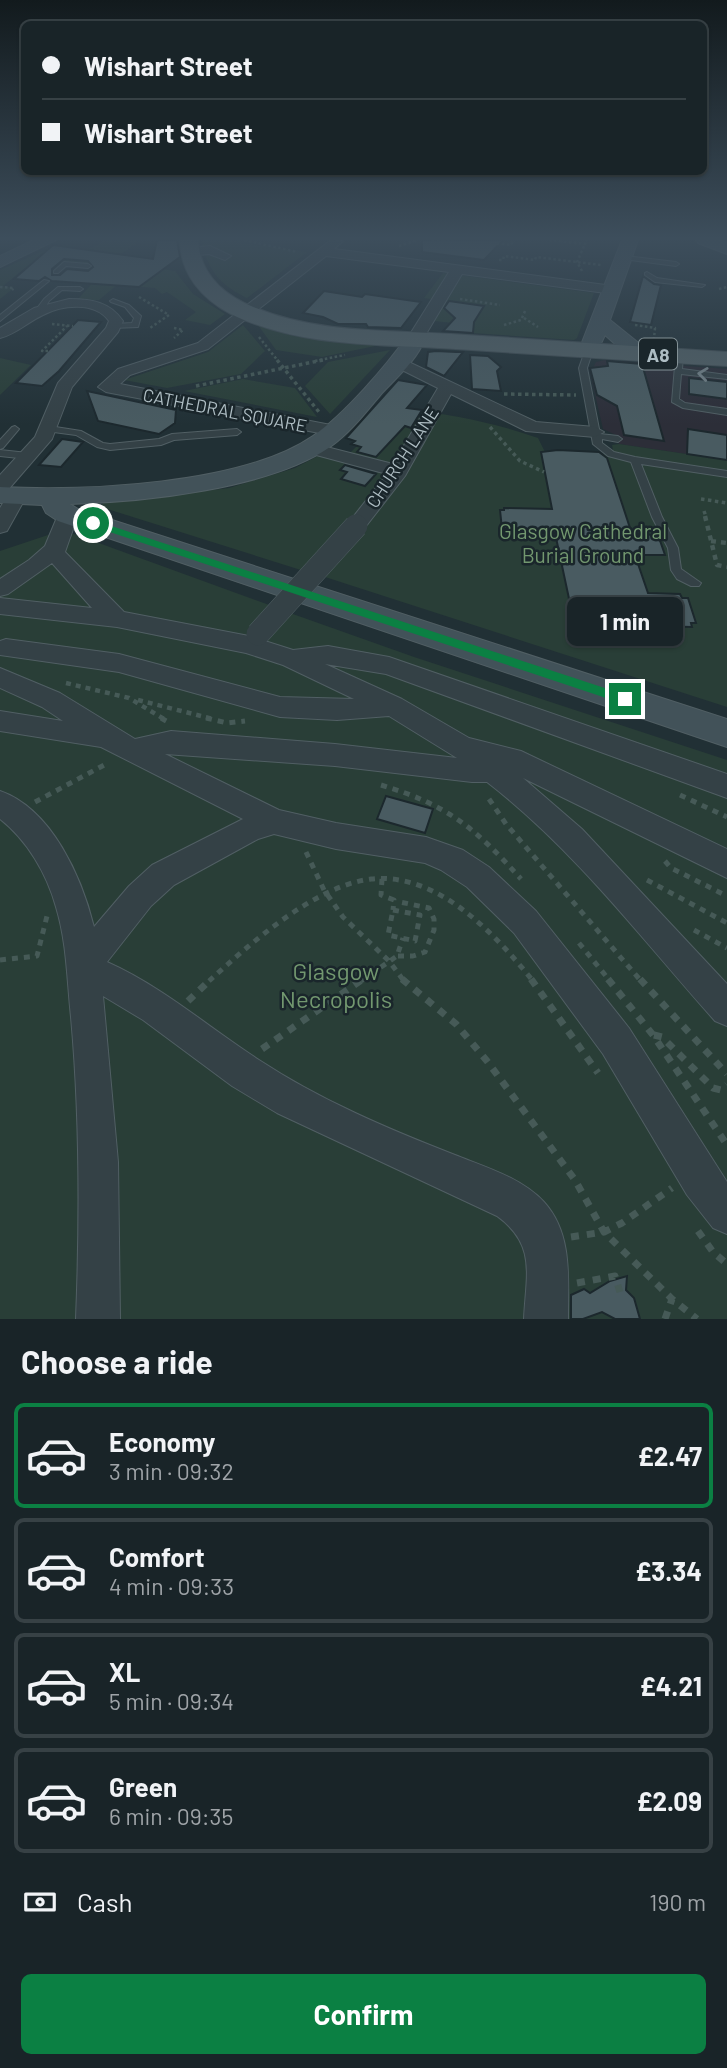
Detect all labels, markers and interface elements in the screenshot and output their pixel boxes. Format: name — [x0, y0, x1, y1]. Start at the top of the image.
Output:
text: Wishart Street — [84, 50, 253, 81]
text: Wishart Street — [84, 117, 253, 148]
road number: A8 — [639, 338, 677, 370]
one-way arrow — [697, 367, 708, 382]
street label: CATHEDRAL SQUARE — [141, 383, 309, 437]
street label: CHURCH LANE — [361, 402, 443, 512]
route start — [77, 507, 109, 539]
park label: Glasgow Cathedral Burial Ground — [499, 518, 667, 567]
callout: 1 min — [567, 598, 683, 646]
text: 1 min — [600, 607, 650, 635]
route end — [609, 683, 641, 715]
park label: Glasgow Necropolis — [280, 956, 392, 1013]
text: Choose a ride — [21, 1342, 213, 1380]
icon: car — [25, 1424, 88, 1487]
text: Economy — [109, 1426, 215, 1457]
text: £2.47 — [638, 1440, 702, 1471]
text: 3 min · 09:32 — [109, 1457, 234, 1485]
icon: car — [25, 1539, 88, 1602]
text: Comfort — [109, 1541, 205, 1572]
text: £3.34 — [635, 1555, 702, 1586]
text: 4 min · 09:33 — [109, 1572, 234, 1600]
icon: car — [25, 1654, 88, 1717]
text: XL — [109, 1656, 140, 1687]
text: £4.21 — [640, 1670, 702, 1701]
text: 5 min · 09:34 — [109, 1687, 234, 1715]
icon: car — [25, 1769, 88, 1832]
text: Green — [109, 1771, 177, 1802]
text: £2.09 — [637, 1785, 702, 1816]
text: 6 min · 09:35 — [109, 1802, 233, 1830]
icon: cash — [21, 1883, 59, 1921]
text: Cash — [77, 1886, 132, 1917]
text: 190 m — [649, 1888, 706, 1916]
button: Confirm — [21, 1974, 706, 2054]

